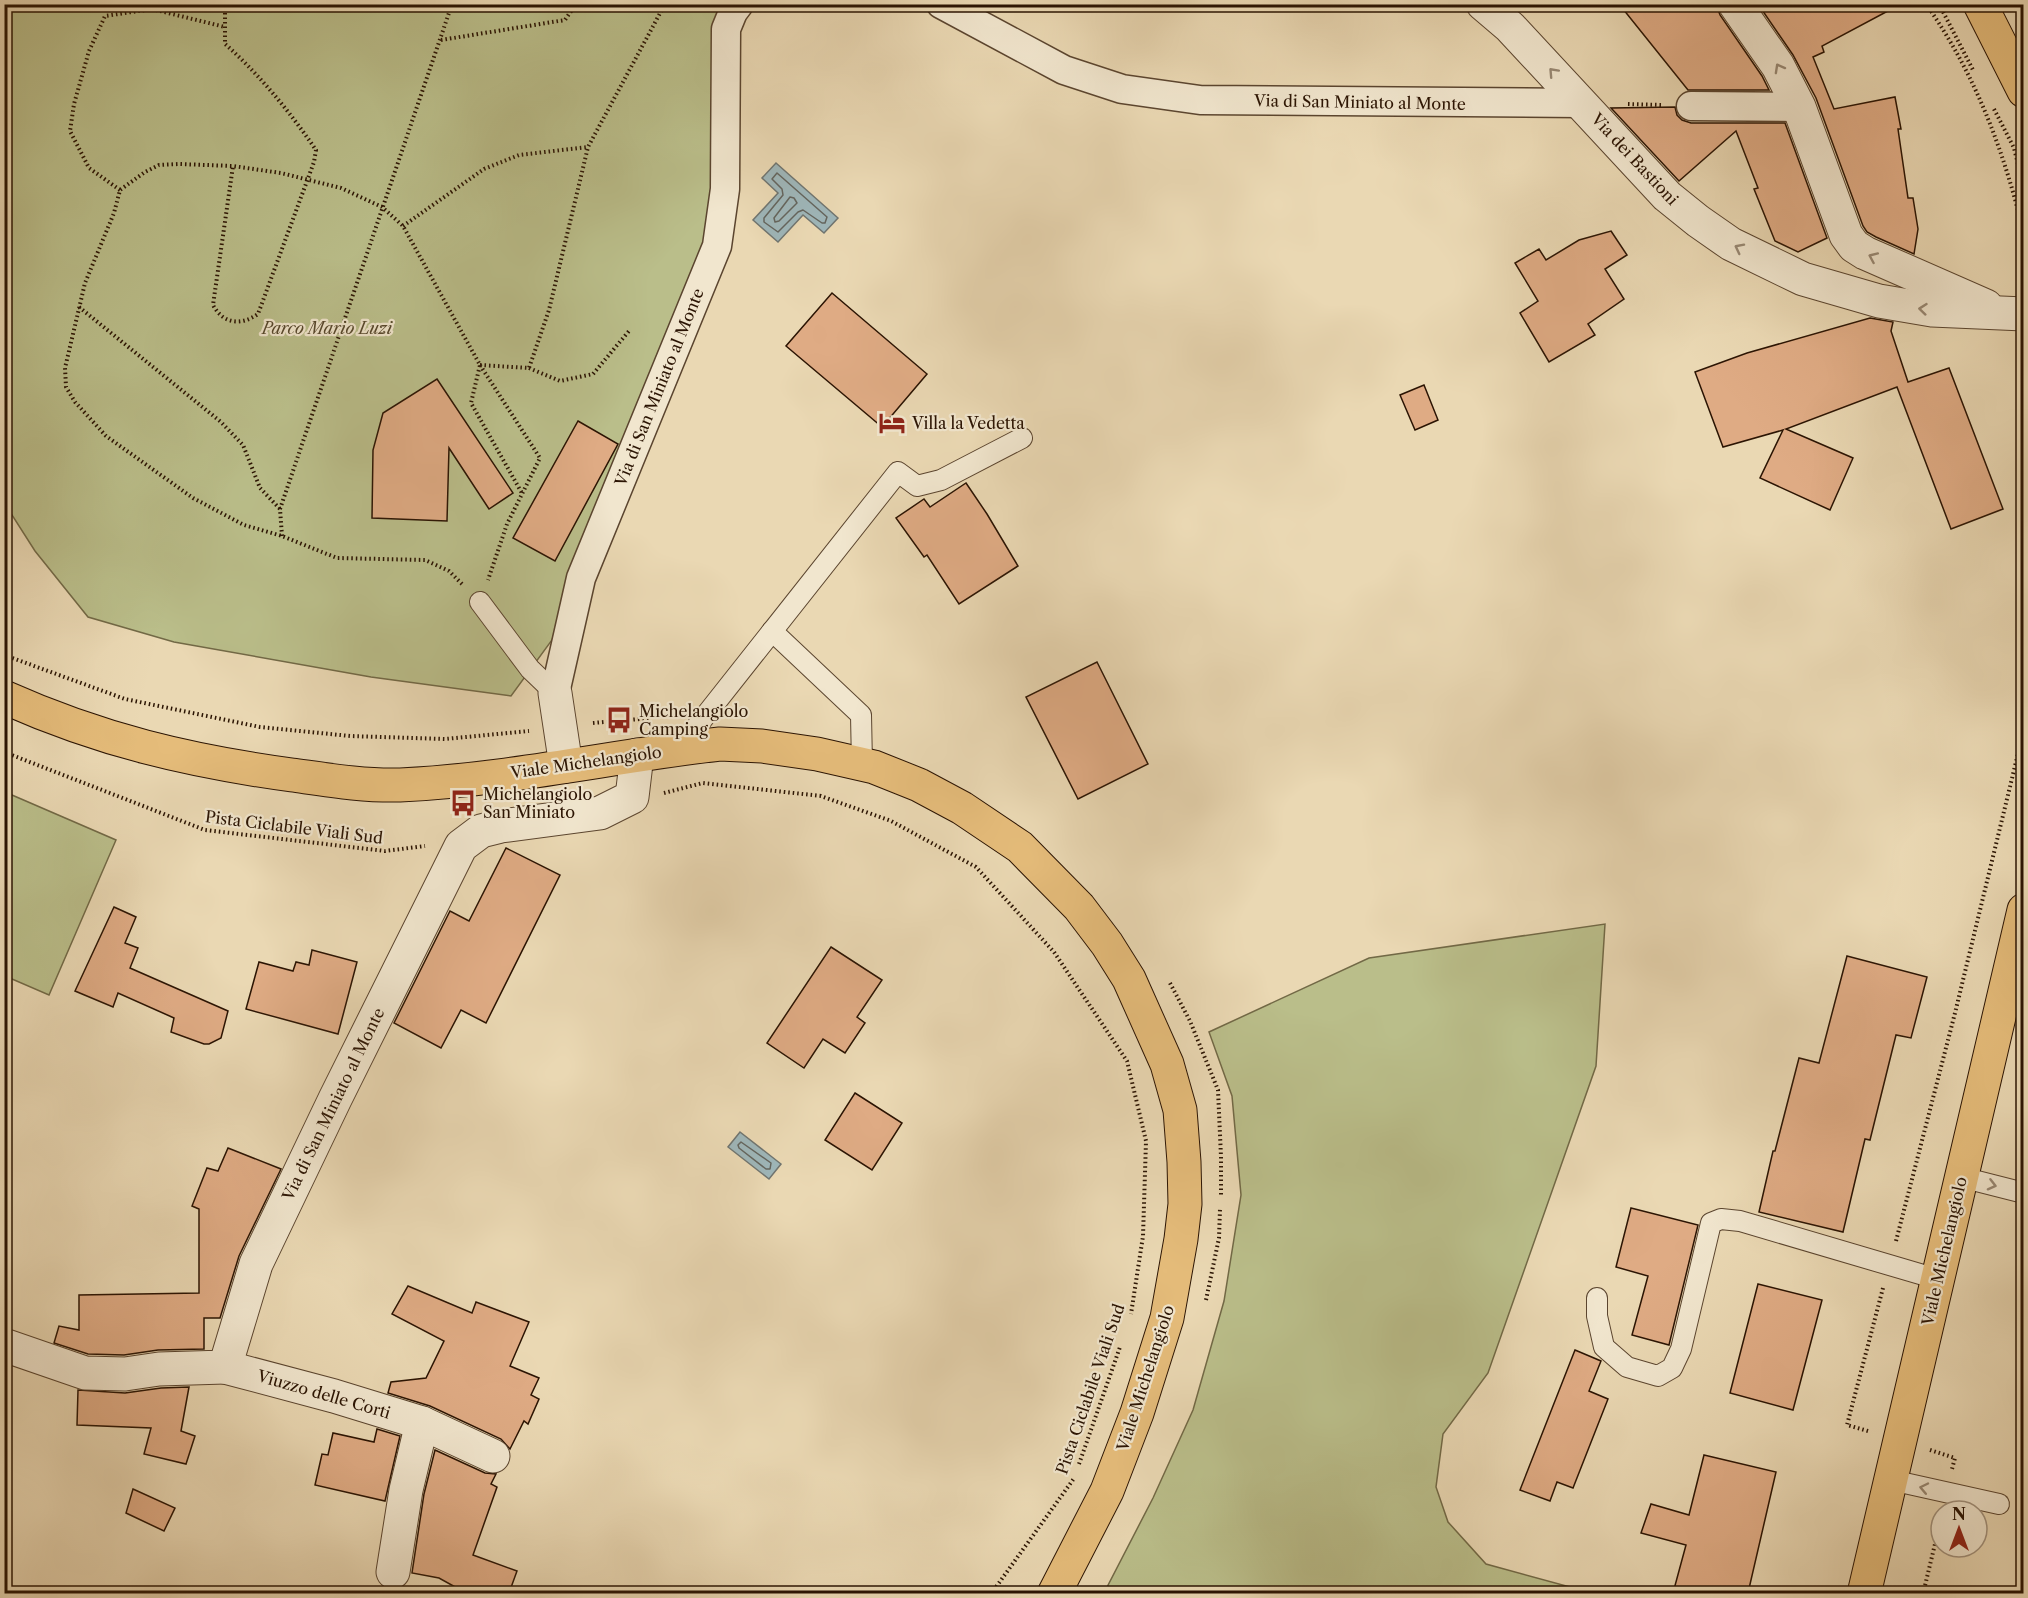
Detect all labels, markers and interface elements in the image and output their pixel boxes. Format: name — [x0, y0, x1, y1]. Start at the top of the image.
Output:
one-way arrow — [1775, 64, 1786, 74]
one-way arrow — [1549, 68, 1560, 79]
street label: Via di San Miniato al Monte — [1253, 90, 1466, 114]
street label: Via dei Bastioni — [1587, 108, 1683, 209]
one-way arrow — [1735, 244, 1746, 255]
one-way arrow — [1869, 252, 1880, 264]
street label: Via di San Miniato al Monte — [610, 285, 708, 490]
one-way arrow — [1919, 303, 1928, 316]
park label: Parco Mario Luzi — [260, 318, 393, 338]
hotel icon: Villa la Vedetta — [877, 408, 907, 438]
place label: Villa la Vedetta — [911, 413, 1025, 433]
place label: Michelangiolo Camping — [639, 701, 748, 739]
bus stop icon: Michelangiolo Camping — [604, 705, 634, 735]
street label: Viale Michelangiolo — [508, 741, 663, 783]
place label: Michelangiolo San Miniato — [483, 784, 592, 822]
bus stop icon: Michelangiolo San Miniato — [448, 788, 478, 818]
street label: Pista Ciclabile Viali Sud — [204, 806, 384, 848]
street label: Via di San Miniato al Monte — [277, 1004, 388, 1204]
street label: Viale Michelangiolo — [1917, 1174, 1971, 1328]
one-way arrow — [1987, 1178, 1997, 1191]
street label: Pista Ciclabile Viali Sud — [1051, 1301, 1129, 1477]
street label: Viale Michelangiolo — [1112, 1302, 1178, 1454]
street label: Viuzzo delle Corti — [254, 1365, 393, 1423]
one-way arrow — [1920, 1482, 1930, 1495]
north arrow — [1929, 1499, 1989, 1559]
text: N — [1952, 1504, 1966, 1524]

